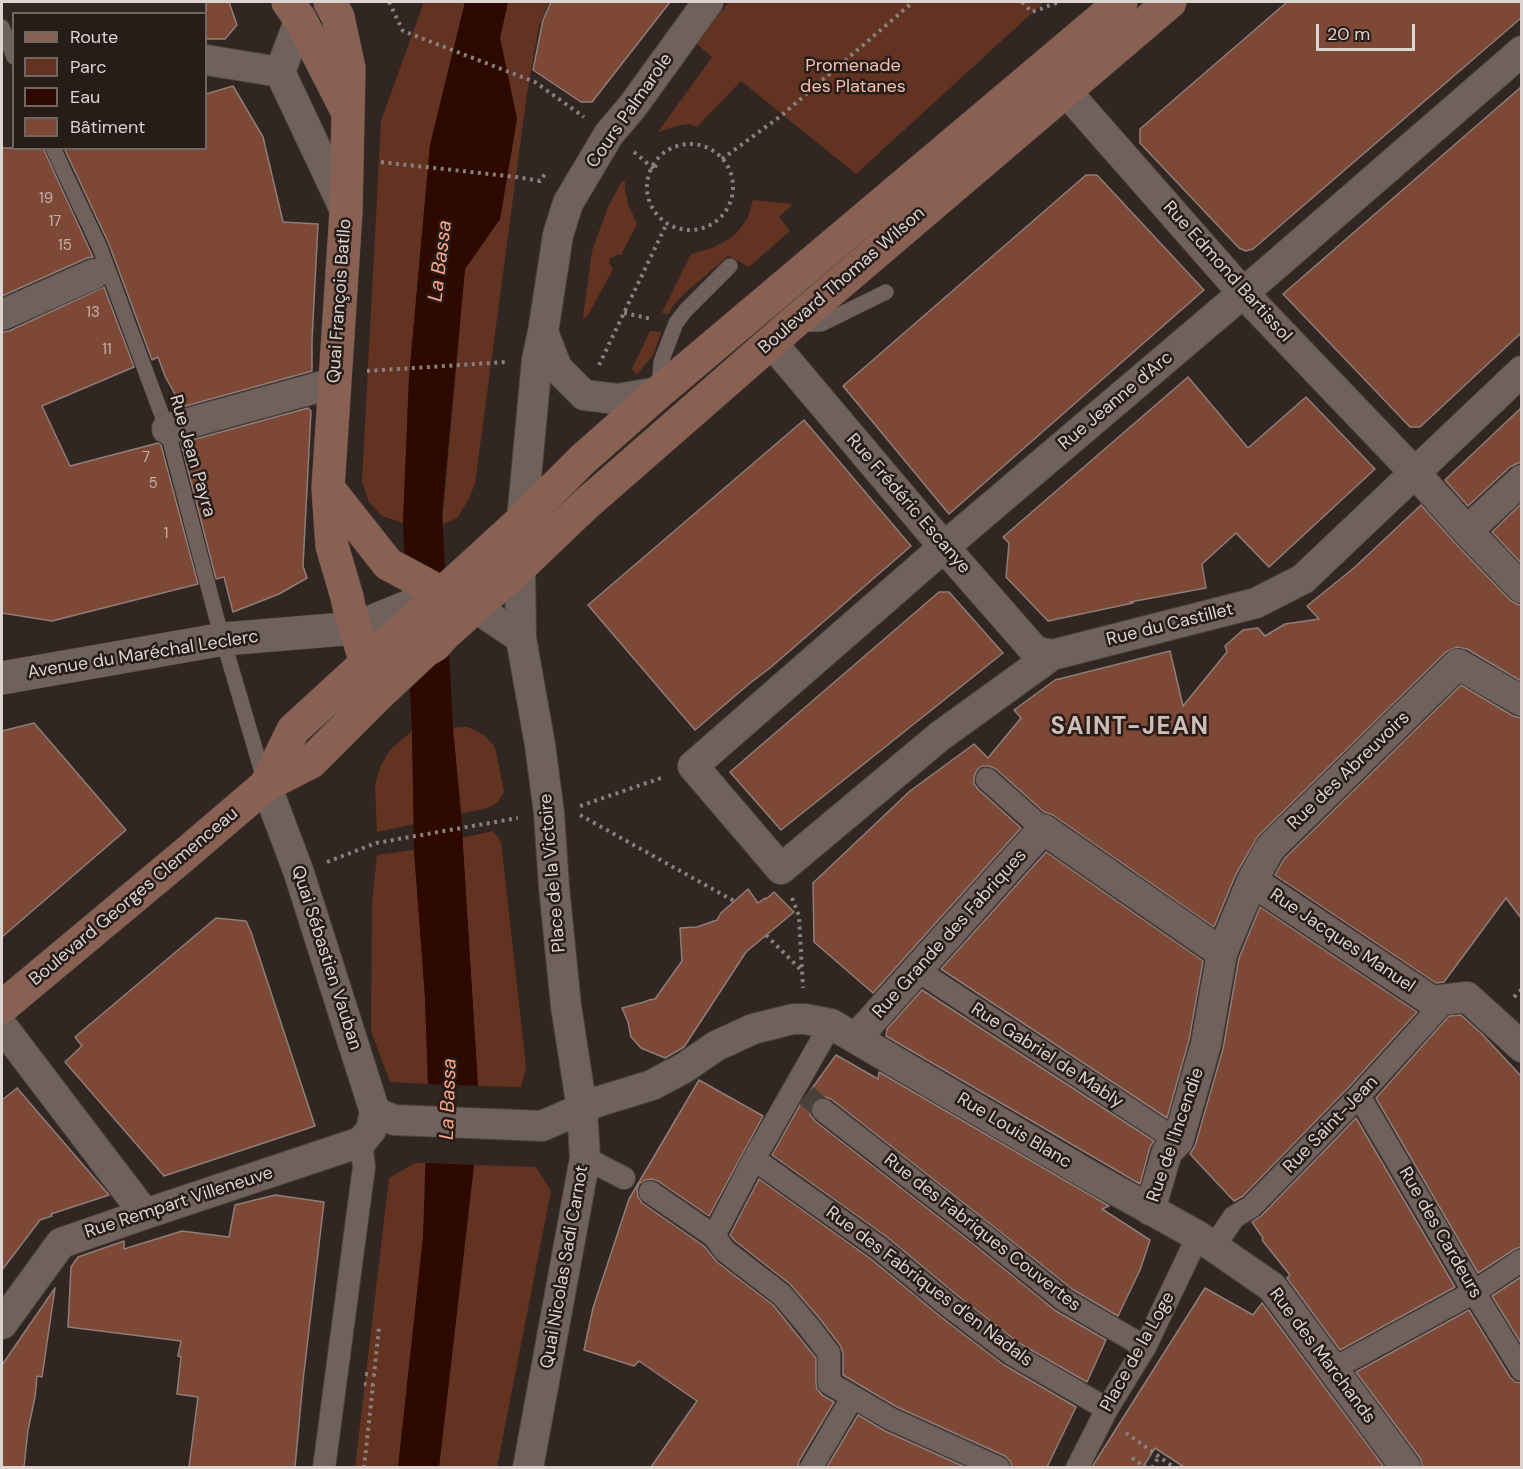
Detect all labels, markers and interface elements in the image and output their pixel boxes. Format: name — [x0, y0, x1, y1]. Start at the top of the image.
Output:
legend — [12, 12, 207, 150]
scale bar — [1319, 12, 1418, 50]
text: 20 m — [1327, 22, 1370, 46]
text: Route — [70, 25, 118, 49]
street label: Cours Palmarole — [582, 49, 678, 173]
text: Parc — [70, 55, 106, 79]
park label: Promenade des Platanes — [800, 55, 906, 98]
text: Eau — [70, 85, 100, 109]
text: Bâtiment — [70, 115, 145, 139]
house number: 19 — [39, 190, 53, 208]
street label: Rue Edmond Bartissol — [1158, 197, 1296, 347]
street label: Boulevard Thomas Wilson — [754, 203, 930, 359]
house number: 17 — [49, 213, 61, 231]
street label: Quai François Batllo — [323, 218, 357, 384]
water label: La Bassa — [424, 219, 458, 303]
house number: 15 — [58, 237, 72, 255]
house number: 13 — [86, 304, 100, 322]
house number: 11 — [102, 341, 112, 359]
street label: Rue Jeanne d'Arc — [1055, 347, 1177, 455]
street label: Rue Jean Payra — [164, 392, 220, 520]
street label: Rue Frédéric Escanye — [841, 430, 975, 578]
house number: 7 — [142, 449, 150, 467]
house number: 5 — [148, 475, 158, 493]
house number: 1 — [164, 525, 168, 543]
street label: Rue du Castillet — [1104, 599, 1236, 651]
street label: Avenue du Maréchal Leclerc — [26, 626, 260, 684]
street label: Rue des Abreuvoirs — [1284, 707, 1414, 835]
district label: SAINT-JEAN — [1051, 714, 1209, 742]
street label: Place de la Victoire — [535, 793, 571, 953]
street label: Boulevard Georges Clemenceau — [25, 803, 243, 991]
street label: Rue Grande des Fabriques — [868, 845, 1032, 1023]
street label: Quai Sébastien Vauban — [286, 863, 366, 1053]
street label: Rue Jacques Manuel — [1265, 884, 1419, 998]
street label: Rue Gabriel de Mably — [967, 999, 1127, 1113]
water label: La Bassa — [436, 1058, 462, 1140]
street label: Rue de l'Incendie — [1143, 1065, 1209, 1205]
street label: Rue Saint-Jean — [1279, 1072, 1383, 1178]
street label: Rue Louis Blanc — [953, 1088, 1075, 1174]
street label: Rue des Fabriques Couvertes — [879, 1149, 1085, 1317]
street label: Rue Rempart Villeneuve — [82, 1162, 276, 1244]
street label: Quai Nicolas Sadi Carnot — [536, 1164, 594, 1370]
street label: Rue des Cardeurs — [1394, 1164, 1486, 1302]
street label: Rue des Fabriques d'en Nadals — [821, 1202, 1037, 1372]
street label: Rue des Marchands — [1264, 1284, 1380, 1428]
street label: Place de la Loge — [1096, 1288, 1180, 1416]

